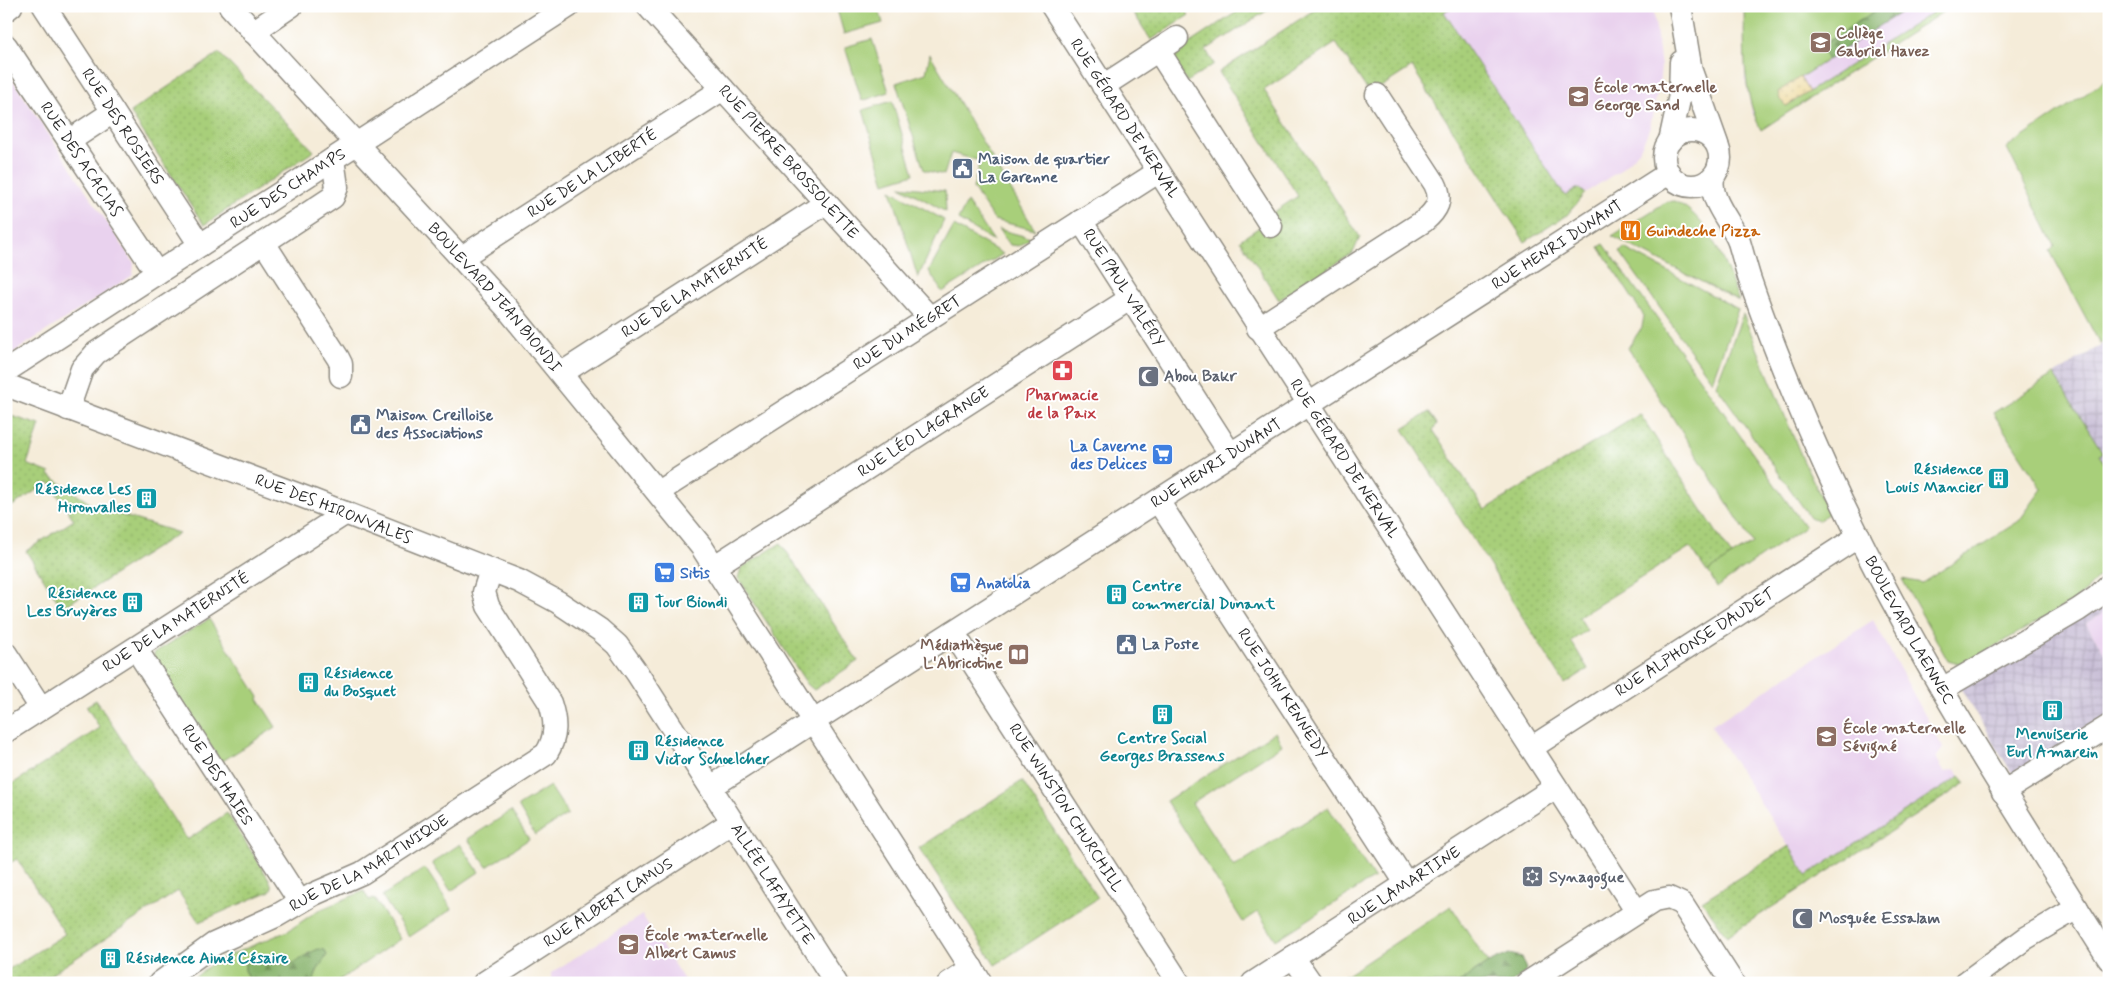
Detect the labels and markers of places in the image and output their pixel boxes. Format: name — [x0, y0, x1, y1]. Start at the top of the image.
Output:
place label: Collège Gabriel Havez — [1836, 23, 1930, 62]
school or university icon: Collège Gabriel Havez — [1808, 30, 1832, 54]
place label: École maternelle George Sand — [1594, 76, 1718, 118]
school or university icon: École maternelle George Sand — [1566, 84, 1590, 108]
place label: Maison de quartier La Garenne — [978, 149, 1110, 188]
public building icon: Maison de quartier La Garenne — [950, 156, 974, 180]
restaurant icon: Guindeche Pizza — [1618, 219, 1642, 243]
place label: Guindeche Pizza — [1646, 221, 1761, 242]
pharmacy icon: Pharmacie de la Paix — [1050, 359, 1074, 383]
mosque icon: Abou Bakr — [1136, 364, 1160, 388]
place label: Abou Bakr — [1164, 366, 1237, 387]
place label: Pharmacie de la Paix — [1025, 385, 1099, 424]
place label: Maison Creilloise des Associations — [376, 405, 494, 444]
public building icon: Maison Creilloise des Associations — [348, 412, 372, 436]
place label: La Caverne des Delices — [1070, 436, 1147, 475]
supermarket icon: La Caverne des Delices — [1151, 443, 1175, 467]
place label: Résidence Louis Mancier — [1886, 459, 1983, 498]
building icon: Résidence Louis Mancier — [1987, 466, 2011, 490]
place label: Résidence Les Hironvalles — [35, 479, 132, 518]
building icon: Résidence Les Hironvalles — [135, 486, 159, 510]
supermarket icon: Sitis — [652, 561, 676, 585]
place label: Sitis — [680, 563, 711, 584]
supermarket icon: Anatolia — [948, 571, 972, 595]
place label: Anatolia — [976, 573, 1031, 594]
place label: Centre commercial Dunant — [1132, 576, 1276, 615]
place label: Résidence Les Bruyères — [27, 583, 117, 622]
building icon: Centre commercial Dunant — [1104, 583, 1128, 607]
building icon: Résidence Les Bruyères — [121, 590, 145, 614]
building icon: Tour Biondi — [627, 590, 651, 614]
place label: Tour Biondi — [655, 592, 727, 613]
public building icon: La Poste — [1114, 632, 1138, 656]
place label: La Poste — [1142, 634, 1199, 655]
place label: Médiathèque L'Abricotine — [920, 635, 1003, 674]
library icon: Médiathèque L'Abricotine — [1007, 642, 1031, 666]
place label: Résidence du Bosquet — [324, 663, 396, 702]
building icon: Résidence du Bosquet — [296, 670, 320, 694]
building icon: Menuiserie Eurl Amarein — [2040, 698, 2064, 722]
building icon: Centre Social Georges Brassens — [1150, 702, 1174, 726]
place label: École maternelle Sévigné — [1843, 717, 1967, 759]
place label: Menuiserie Eurl Amarein — [2006, 724, 2098, 763]
school or university icon: École maternelle Sévigné — [1815, 725, 1839, 749]
place label: Centre Social Georges Brassens — [1099, 728, 1225, 769]
place label: Résidence Victor Schœlcher — [655, 731, 770, 770]
building icon: Résidence Victor Schœlcher — [627, 738, 651, 762]
synagogue icon: Synagogue — [1521, 865, 1545, 889]
place label: Synagogue — [1549, 867, 1625, 890]
mosque icon: Mosquée Essalam — [1791, 906, 1815, 930]
place label: Mosquée Essalam — [1819, 908, 1941, 929]
place label: École maternelle Albert Camus — [645, 924, 769, 964]
school or university icon: École maternelle Albert Camus — [617, 932, 641, 956]
building icon: Résidence Aimé Césaire — [98, 946, 122, 970]
place label: Résidence Aimé Césaire — [126, 948, 289, 969]

